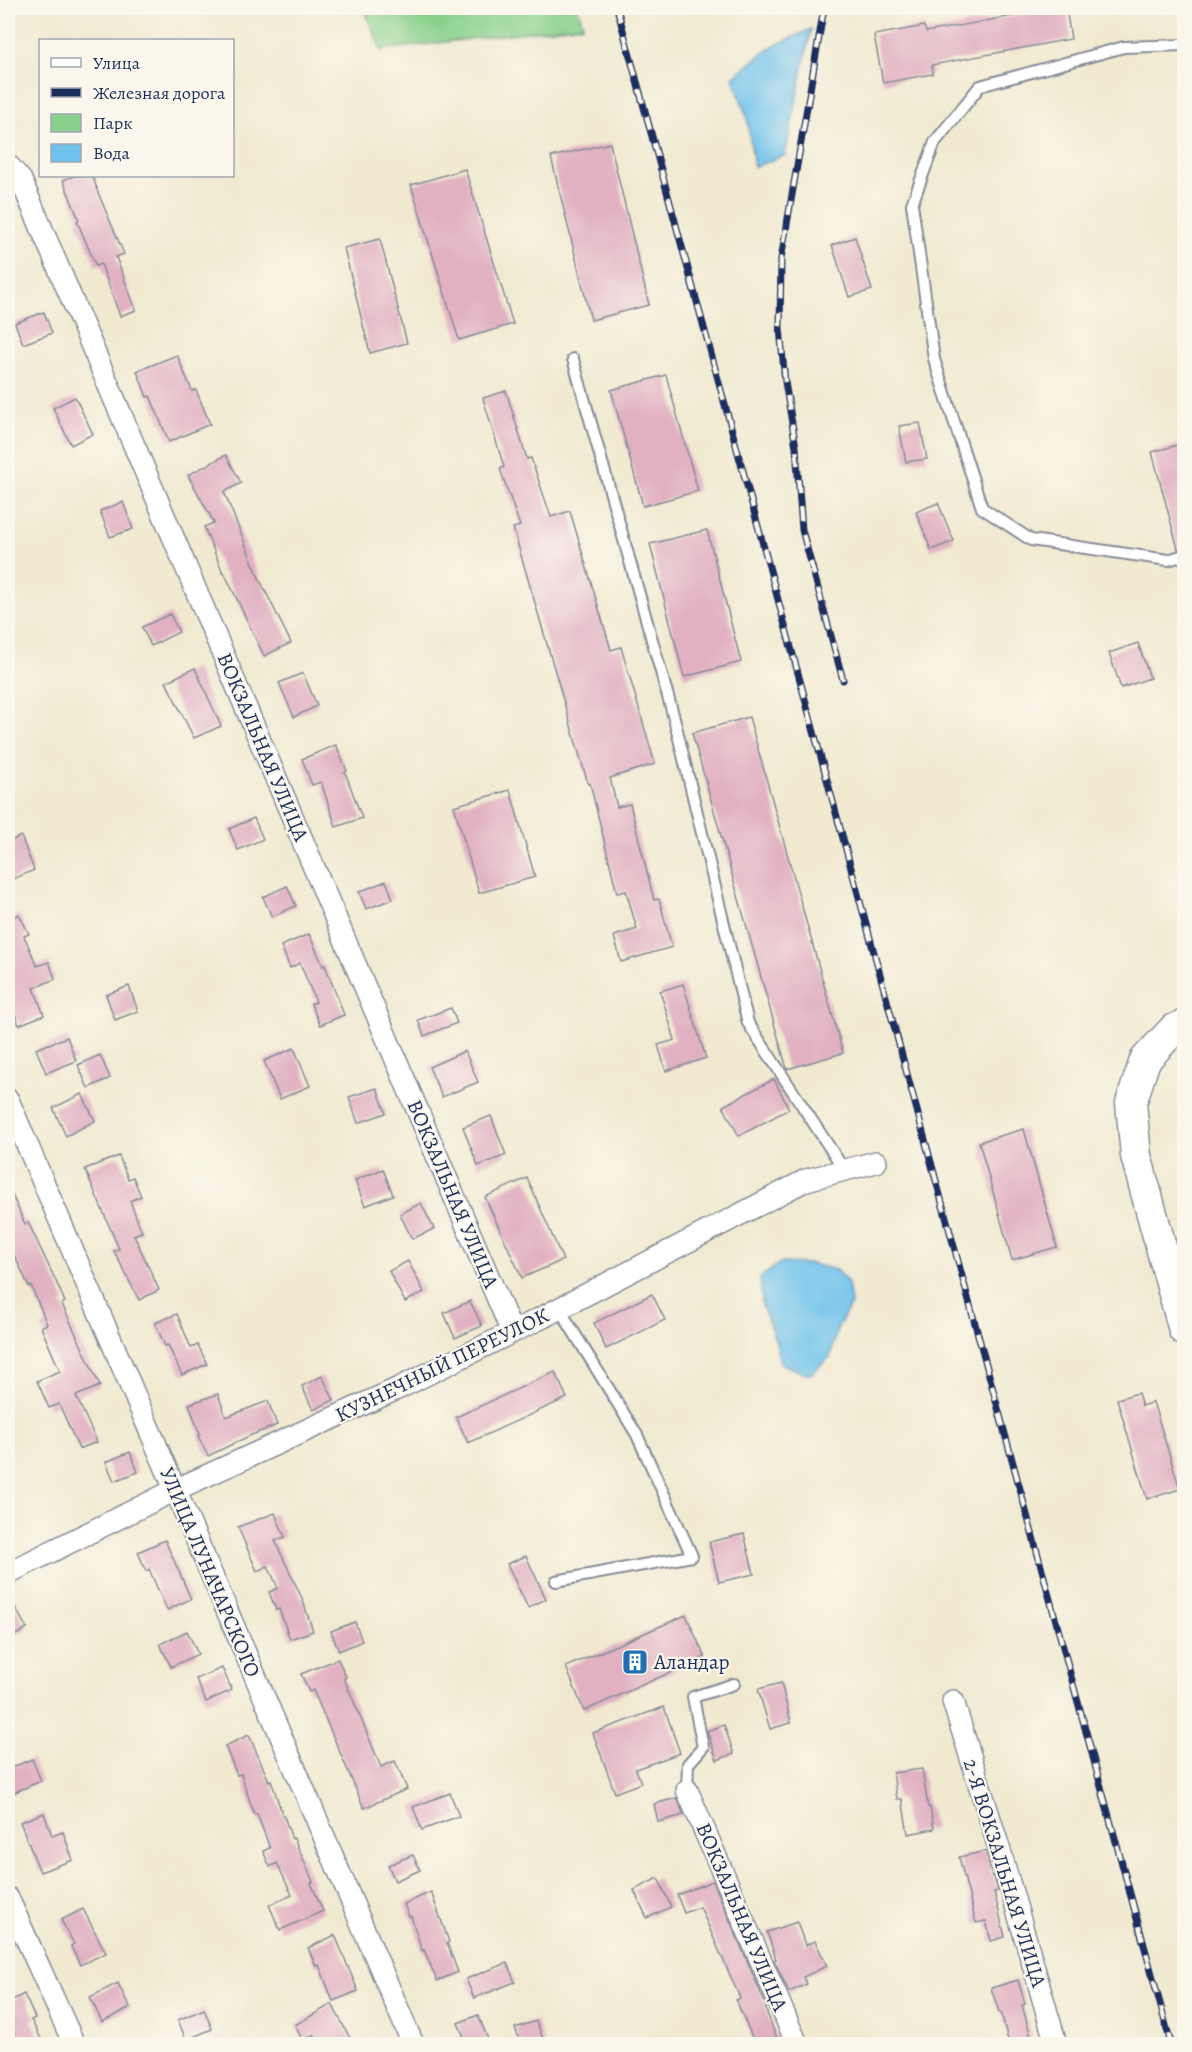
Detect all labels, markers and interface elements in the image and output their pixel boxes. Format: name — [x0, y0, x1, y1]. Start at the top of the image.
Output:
legend — [39, 39, 234, 177]
text: Улица — [93, 51, 141, 75]
text: Железная дорога — [93, 81, 226, 105]
text: Парк — [93, 111, 133, 135]
text: Вода — [93, 141, 131, 165]
street label: ВОКЗАЛЬНАЯ УЛИЦА — [211, 648, 316, 846]
street label: ВОКЗАЛЬНАЯ УЛИЦА — [401, 1095, 506, 1293]
street label: КУЗНЕЧНЫЙ ПЕРЕУЛОК — [331, 1301, 554, 1429]
street label: УЛИЦА ЛУНАЧАРСКОГО — [153, 1463, 267, 1681]
building icon: Аландар — [620, 1647, 650, 1677]
place label: Аландар — [653, 1648, 730, 1676]
street label: 2-Я ВОКЗАЛЬНАЯ УЛИЦА — [957, 1755, 1053, 1991]
street label: ВОКЗАЛЬНАЯ УЛИЦА — [690, 1818, 795, 2016]

